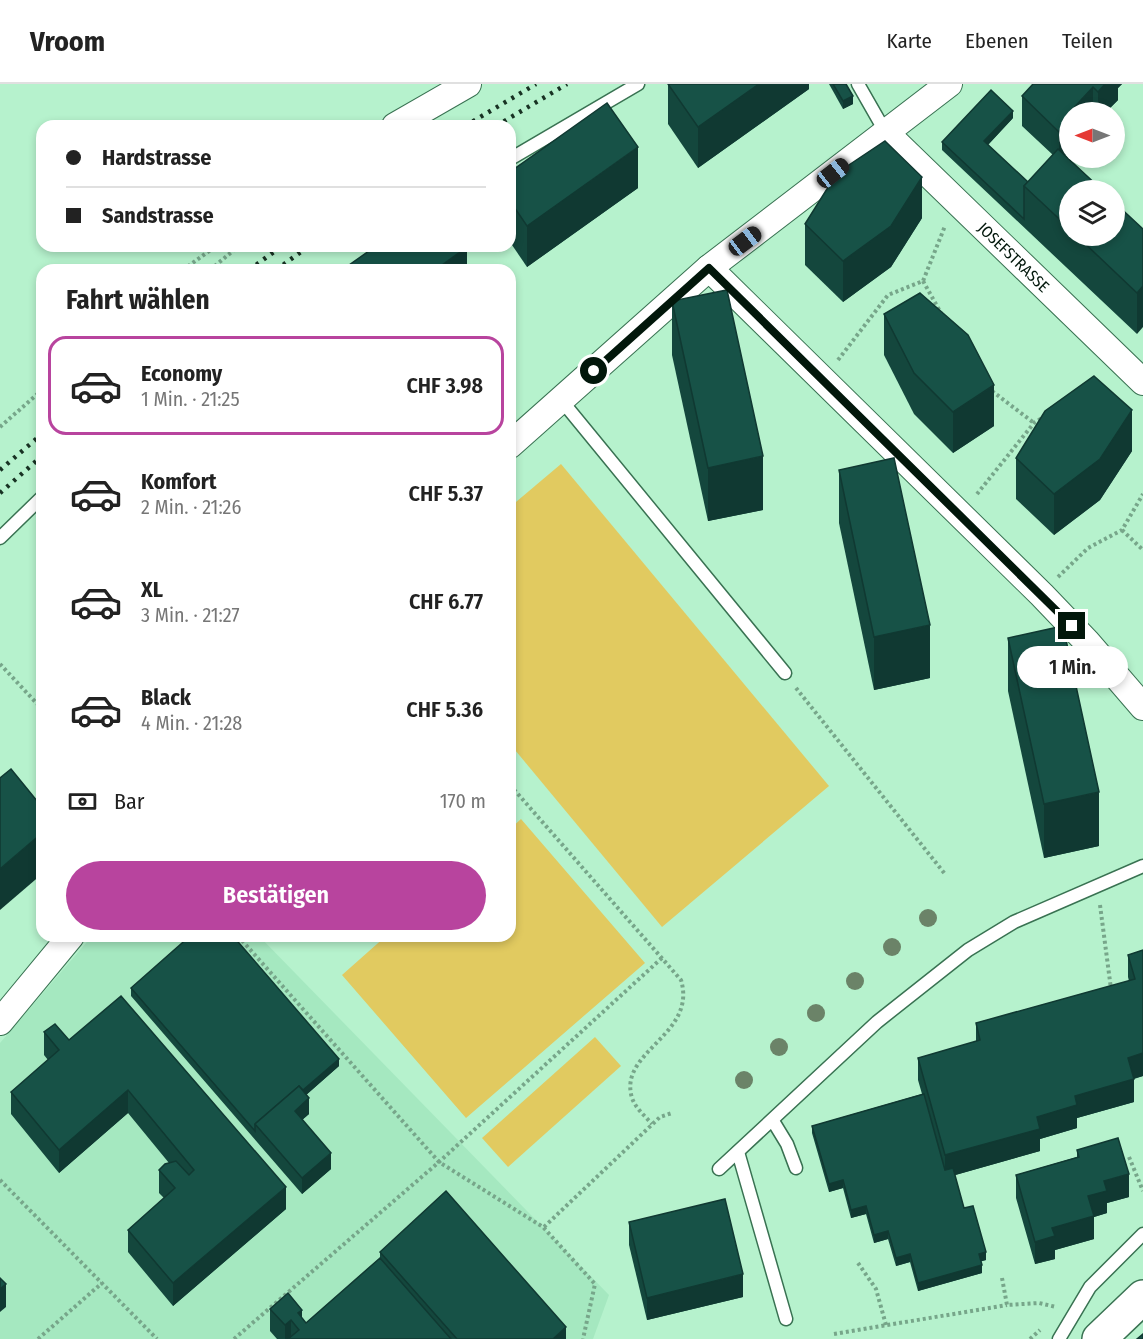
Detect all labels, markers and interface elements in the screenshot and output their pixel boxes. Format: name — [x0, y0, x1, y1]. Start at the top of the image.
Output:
text: Vroom — [30, 25, 105, 58]
text: Karte — [886, 28, 932, 54]
text: Ebenen — [965, 28, 1029, 54]
text: Teilen — [1062, 28, 1113, 54]
north arrow — [1059, 102, 1125, 168]
map controls — [1059, 102, 1125, 246]
text: Hardstrasse — [102, 144, 212, 171]
car — [813, 155, 853, 191]
button: layers — [1059, 180, 1125, 246]
text: Sandstrasse — [102, 202, 214, 229]
street label: JOSEFSTRASSE — [974, 218, 1053, 296]
car — [725, 223, 765, 259]
text: Fahrt wählen — [66, 284, 210, 316]
route start — [580, 357, 607, 384]
icon: car — [69, 359, 123, 413]
text: Economy — [141, 360, 222, 387]
text: CHF 3.98 — [406, 372, 483, 399]
text: 1 Min. · 21:25 — [141, 387, 240, 411]
icon: car — [69, 467, 123, 521]
text: Komfort — [141, 468, 216, 495]
text: CHF 5.37 — [408, 480, 483, 507]
text: 2 Min. · 21:26 — [141, 495, 241, 519]
icon: car — [69, 575, 123, 629]
text: XL — [141, 576, 163, 603]
text: CHF 6.77 — [409, 588, 483, 615]
text: 3 Min. · 21:27 — [141, 603, 240, 627]
route end — [1058, 612, 1085, 639]
callout: 1 Min. — [1016, 647, 1128, 689]
text: 1 Min. — [1049, 655, 1096, 679]
icon: car — [69, 683, 123, 737]
text: Black — [141, 684, 191, 711]
text: CHF 5.36 — [406, 696, 483, 723]
text: 4 Min. · 21:28 — [141, 711, 242, 735]
icon: cash — [66, 785, 99, 818]
text: Bar — [114, 788, 145, 815]
text: 170 m — [440, 789, 486, 813]
button: Bestätigen — [66, 861, 486, 930]

